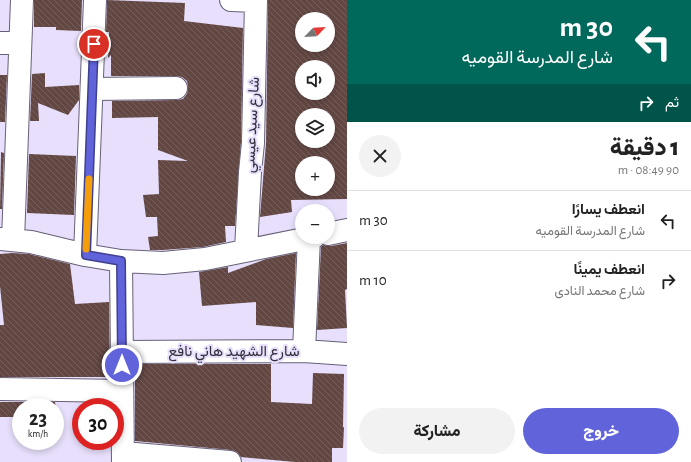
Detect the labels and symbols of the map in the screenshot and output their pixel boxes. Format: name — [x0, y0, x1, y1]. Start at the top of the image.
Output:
north arrow — [295, 12, 335, 52]
pin — [77, 27, 111, 61]
street label: شارع سيد عيسي — [242, 76, 267, 174]
position arrow — [101, 344, 143, 386]
street label: شارع الشهيد هاني نافع — [168, 344, 300, 364]
speed limit sign: 30 — [72, 398, 124, 450]

